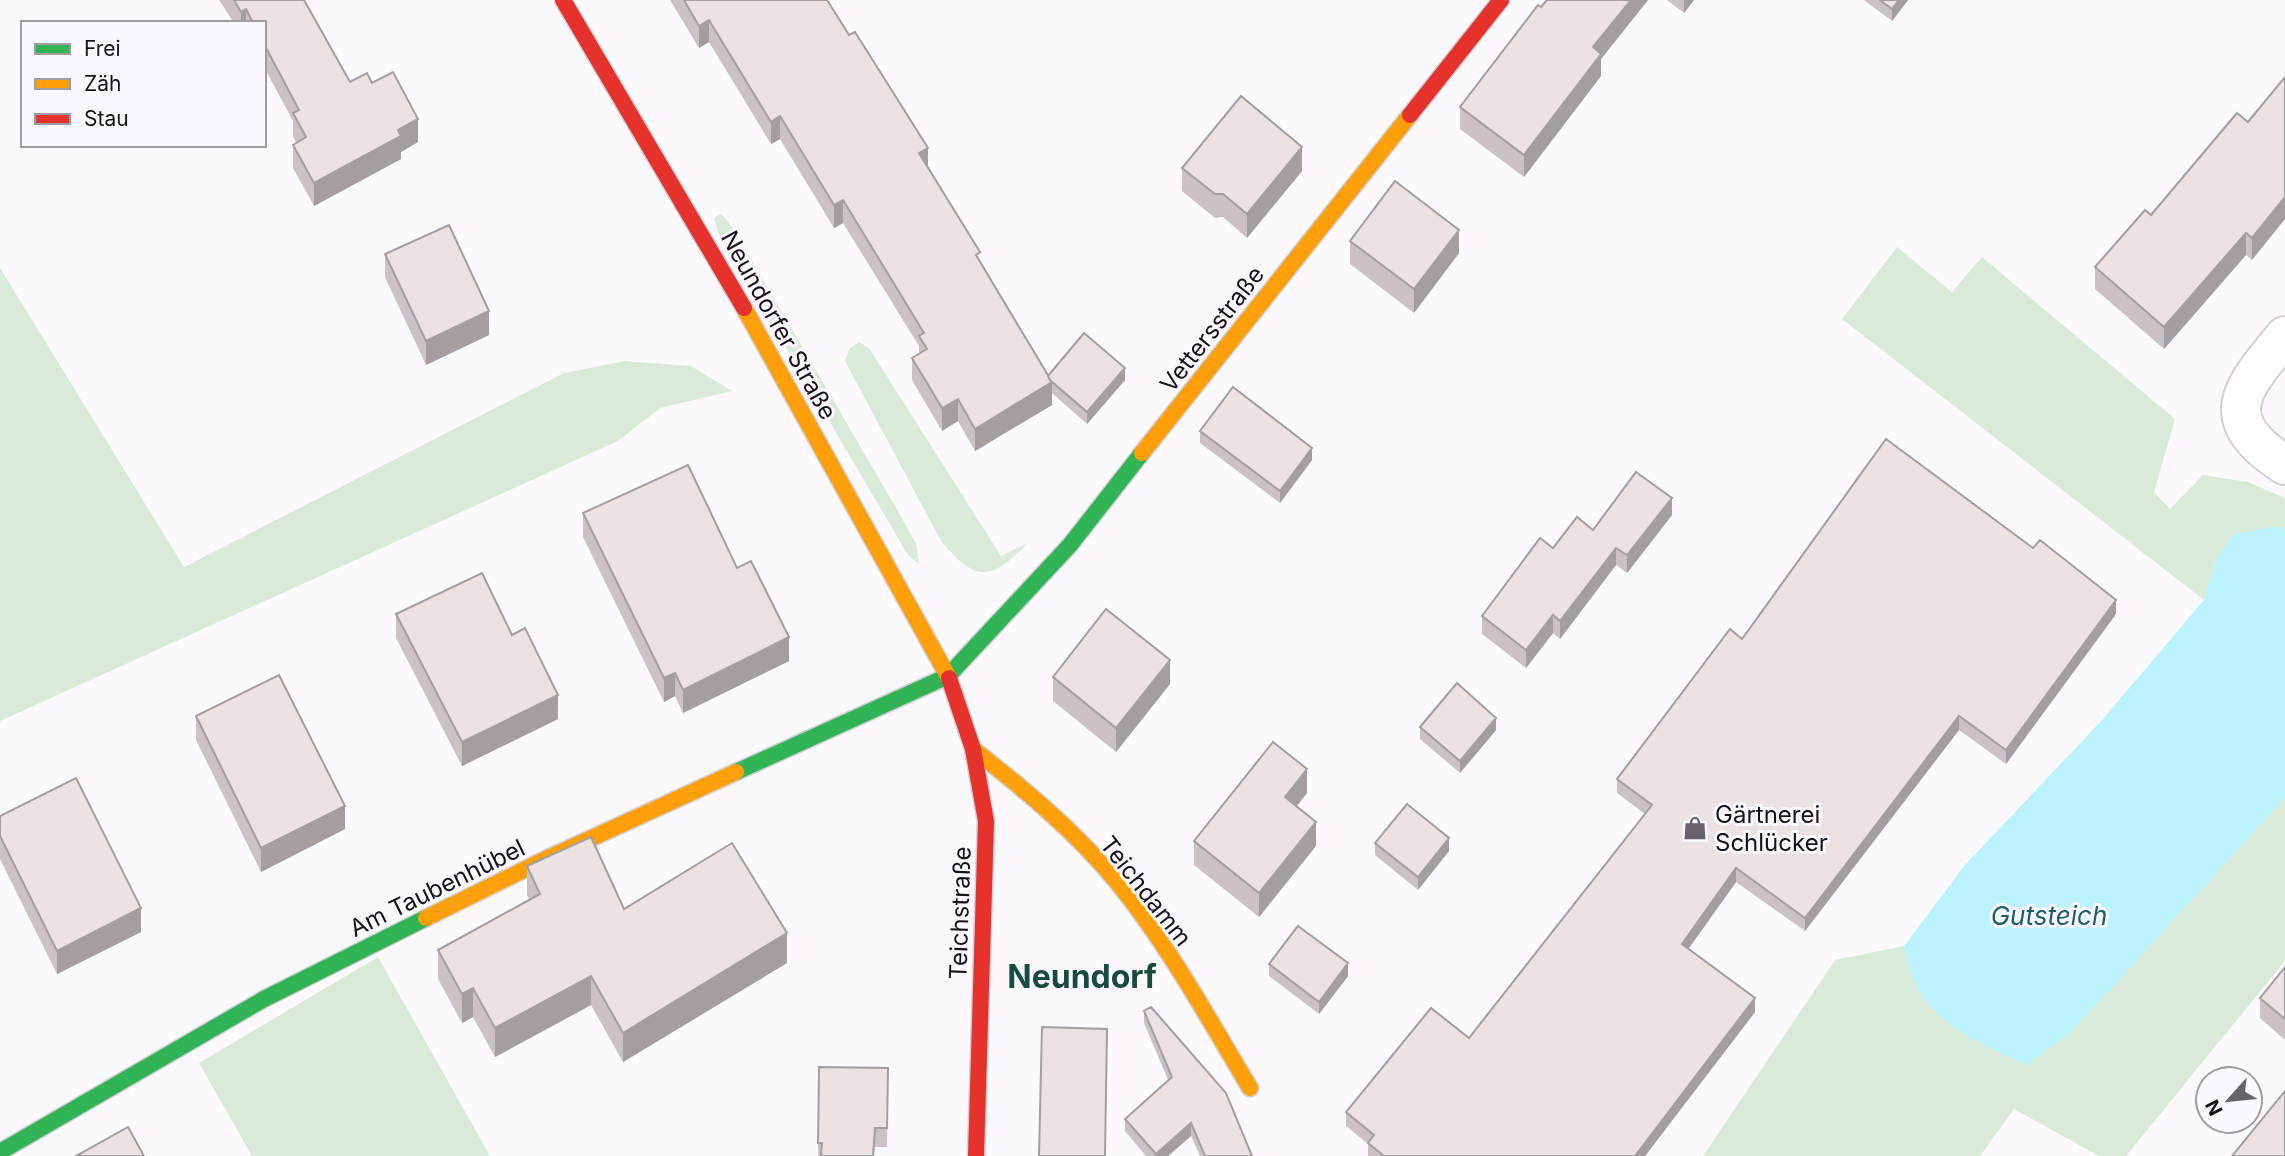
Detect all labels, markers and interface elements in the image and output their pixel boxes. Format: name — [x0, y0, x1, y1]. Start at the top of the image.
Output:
legend — [21, 21, 266, 147]
text: Frei — [84, 36, 121, 61]
text: Zäh — [84, 71, 121, 96]
text: Stau — [84, 106, 129, 131]
street label: Neundorfer Straße — [715, 225, 843, 425]
street label: Vettersstraße — [1154, 260, 1270, 398]
place label: Gärtnerei Schlücker — [1715, 800, 1828, 857]
shop icon: Gärtnerei Schlücker — [1681, 814, 1709, 842]
street label: Teichdamm — [1094, 830, 1198, 952]
street label: Am Taubenhübel — [345, 833, 529, 943]
street label: Teichstraße — [943, 846, 977, 980]
water label: Gutsteich — [1991, 900, 2107, 931]
district label: Neundorf — [1007, 957, 1157, 996]
north arrow — [2194, 1065, 2264, 1135]
text: N — [2201, 1096, 2228, 1119]

